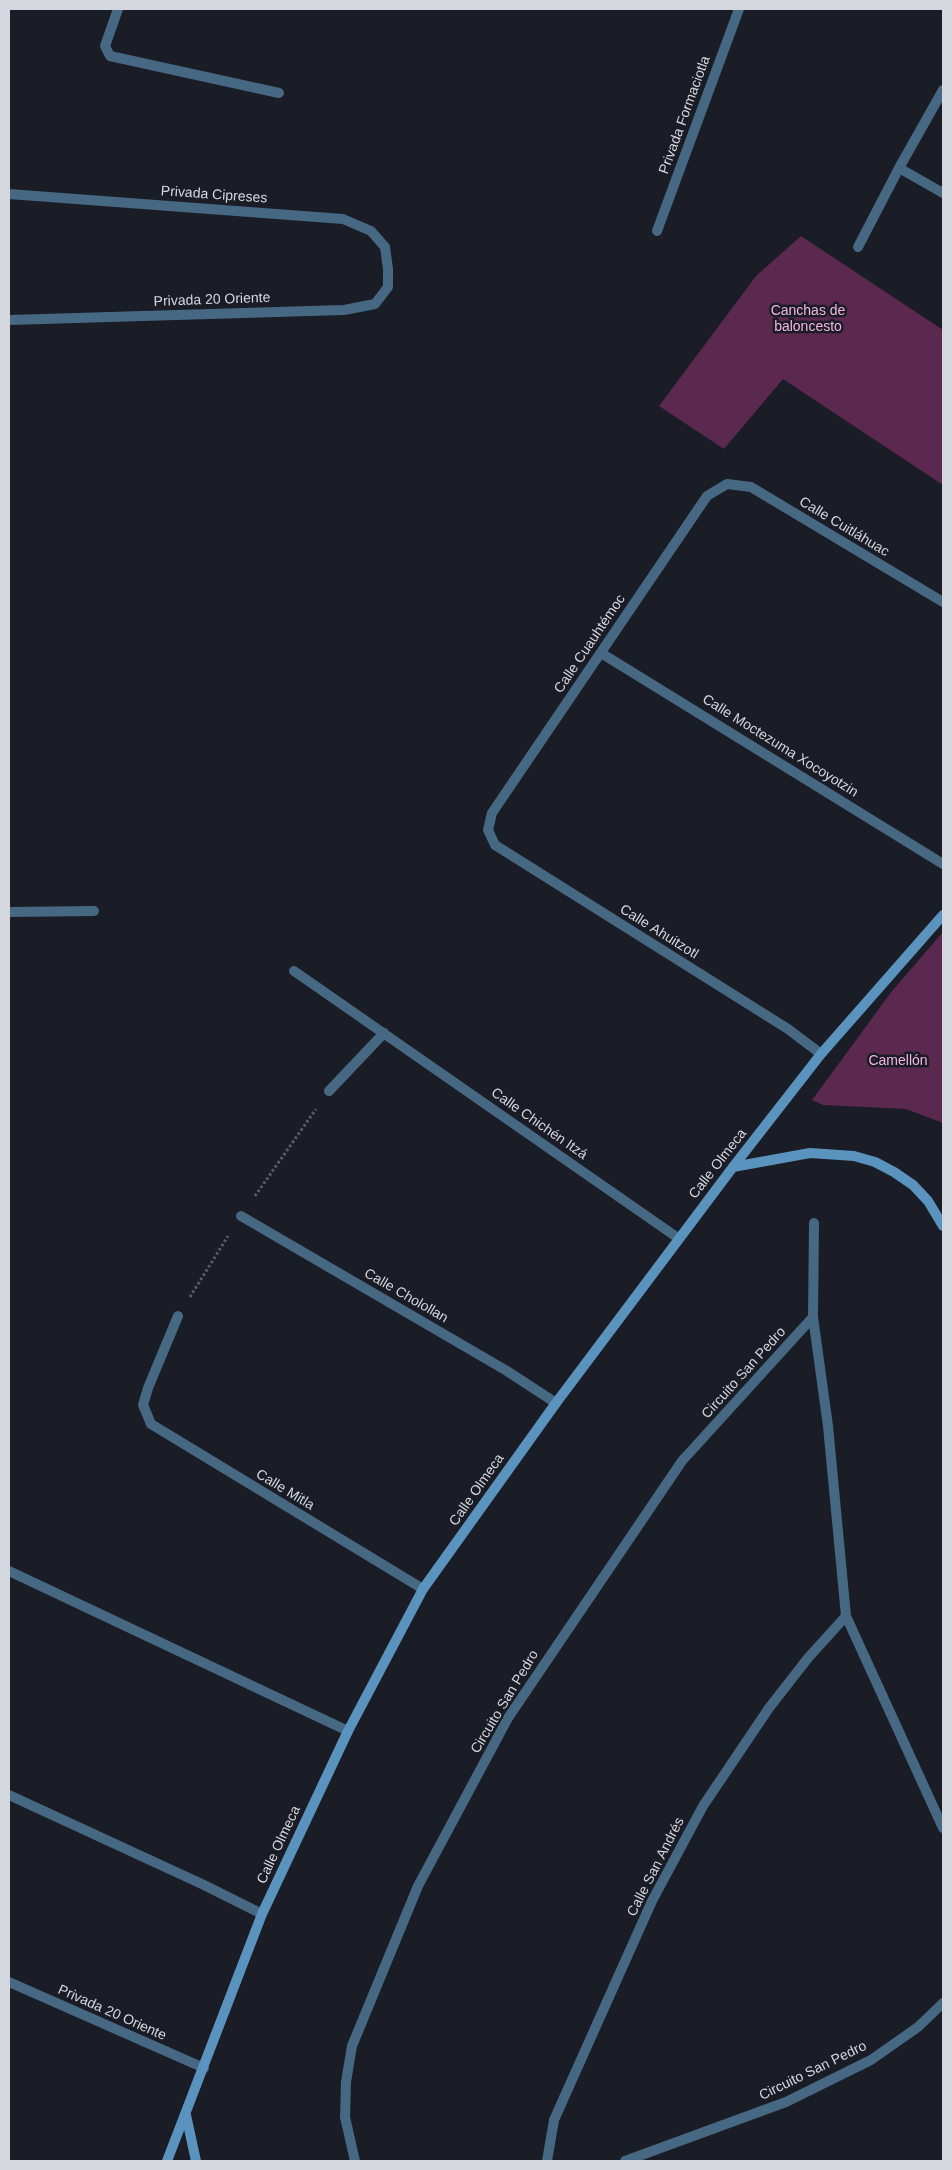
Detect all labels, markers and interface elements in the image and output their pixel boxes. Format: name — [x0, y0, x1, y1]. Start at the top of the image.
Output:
street label: Privada Formaciotla — [656, 54, 714, 176]
street label: Privada Cipreses — [160, 183, 268, 207]
street label: Privada 20 Oriente — [153, 290, 271, 310]
park label: Canchas de baloncesto — [771, 303, 845, 336]
street label: Calle Cuitláhuac — [796, 494, 892, 560]
street label: Calle Cuauhtémoc — [551, 592, 629, 696]
street label: Calle Moctezuma Xocoyotzin — [699, 691, 861, 801]
street label: Calle Ahuitzotl — [617, 901, 701, 963]
park label: Camellón — [868, 1053, 928, 1069]
street label: Calle Chichén Itzá — [488, 1085, 590, 1163]
street label: Calle Olmeca — [686, 1126, 750, 1202]
street label: Calle Cholollan — [361, 1265, 451, 1327]
street label: Circuito San Pedro — [698, 1324, 790, 1422]
street label: Calle Olmeca — [446, 1451, 508, 1529]
street label: Calle Mitla — [253, 1466, 317, 1514]
street label: Circuito San Pedro — [468, 1647, 542, 1757]
street label: Calle Olmeca — [254, 1803, 304, 1887]
street label: Calle San Andrés — [624, 1815, 688, 1919]
street label: Privada 20 Oriente — [55, 1982, 169, 2044]
street label: Circuito San Pedro — [757, 2038, 869, 2104]

